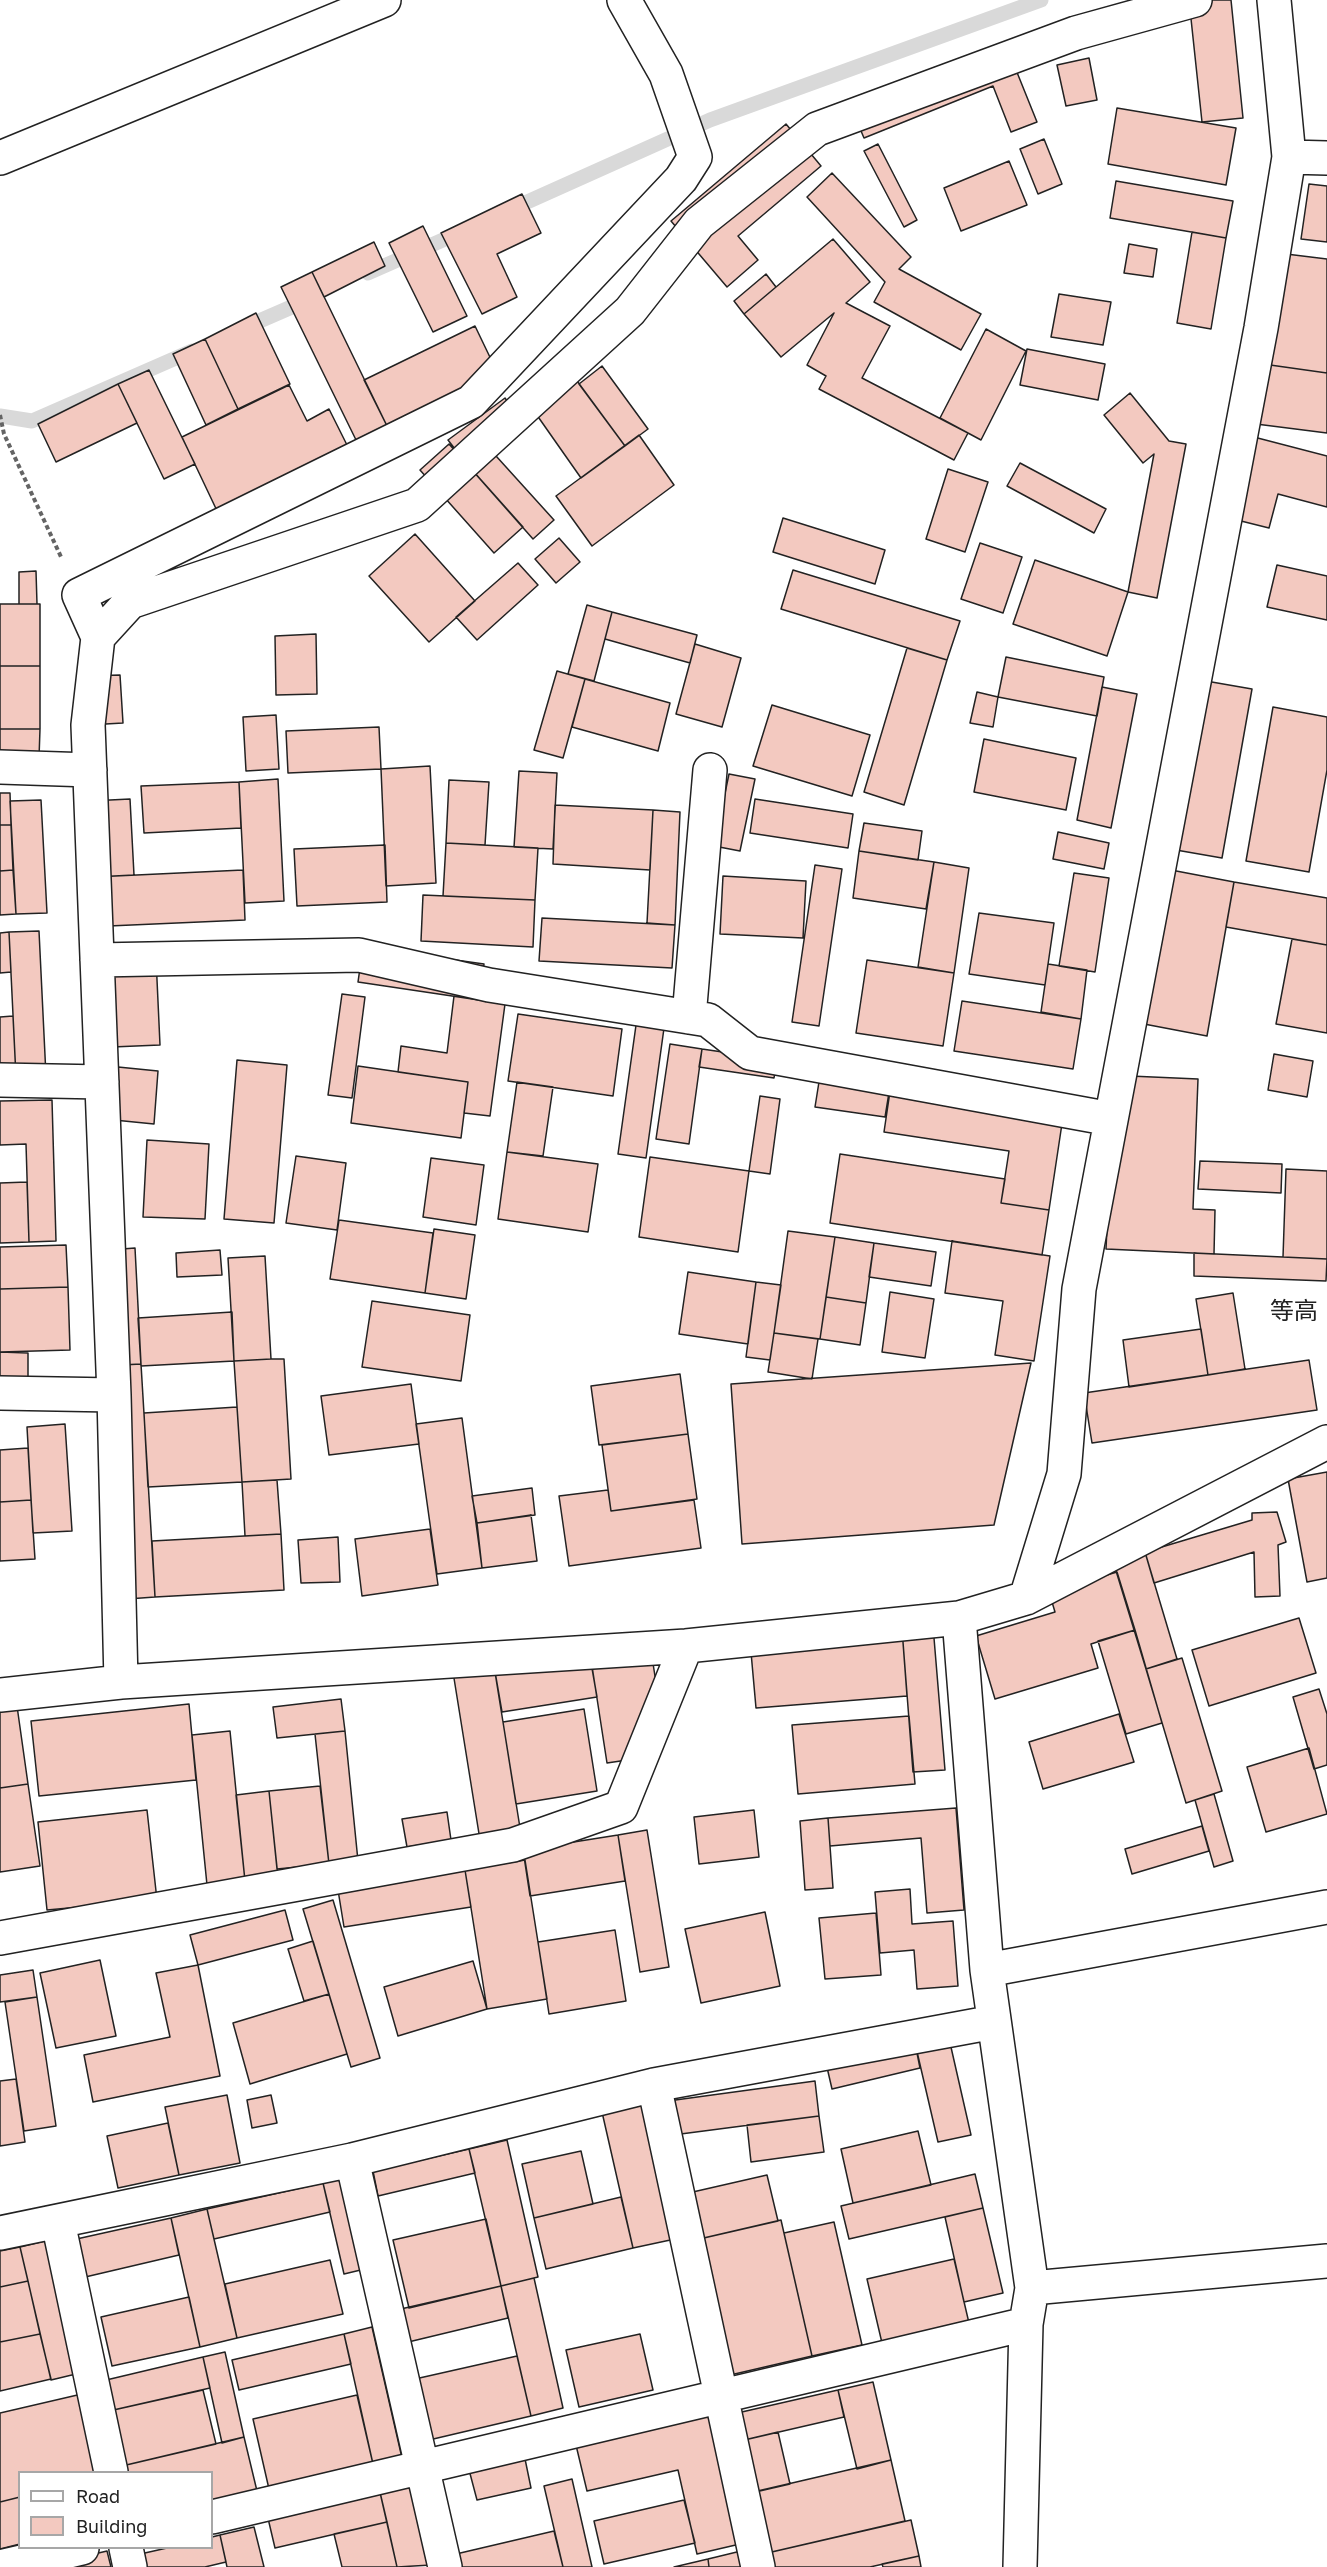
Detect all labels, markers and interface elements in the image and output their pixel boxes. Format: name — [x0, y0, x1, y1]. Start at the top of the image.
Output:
district label: 等高 — [1270, 1297, 1318, 1325]
legend — [18, 2471, 213, 2549]
text: Road — [76, 2485, 120, 2507]
text: Building — [76, 2515, 147, 2537]

